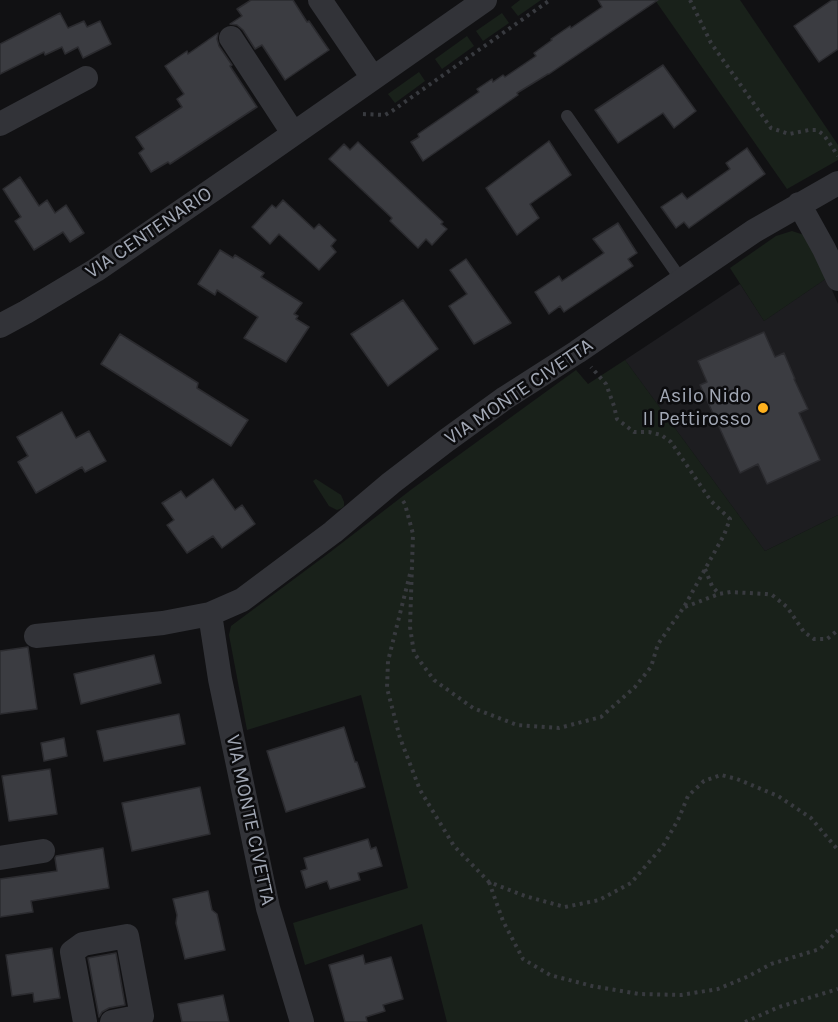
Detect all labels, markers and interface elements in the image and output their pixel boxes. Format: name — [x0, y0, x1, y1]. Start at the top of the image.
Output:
street label: VIA CENTENARIO — [81, 182, 217, 284]
street label: VIA MONTE CIVETTA — [440, 333, 598, 451]
place label: Asilo Nido Il Pettirosso — [643, 384, 751, 431]
marker: Asilo Nido Il Pettirosso — [756, 401, 770, 415]
street label: VIA MONTE CIVETTA — [220, 733, 280, 907]

